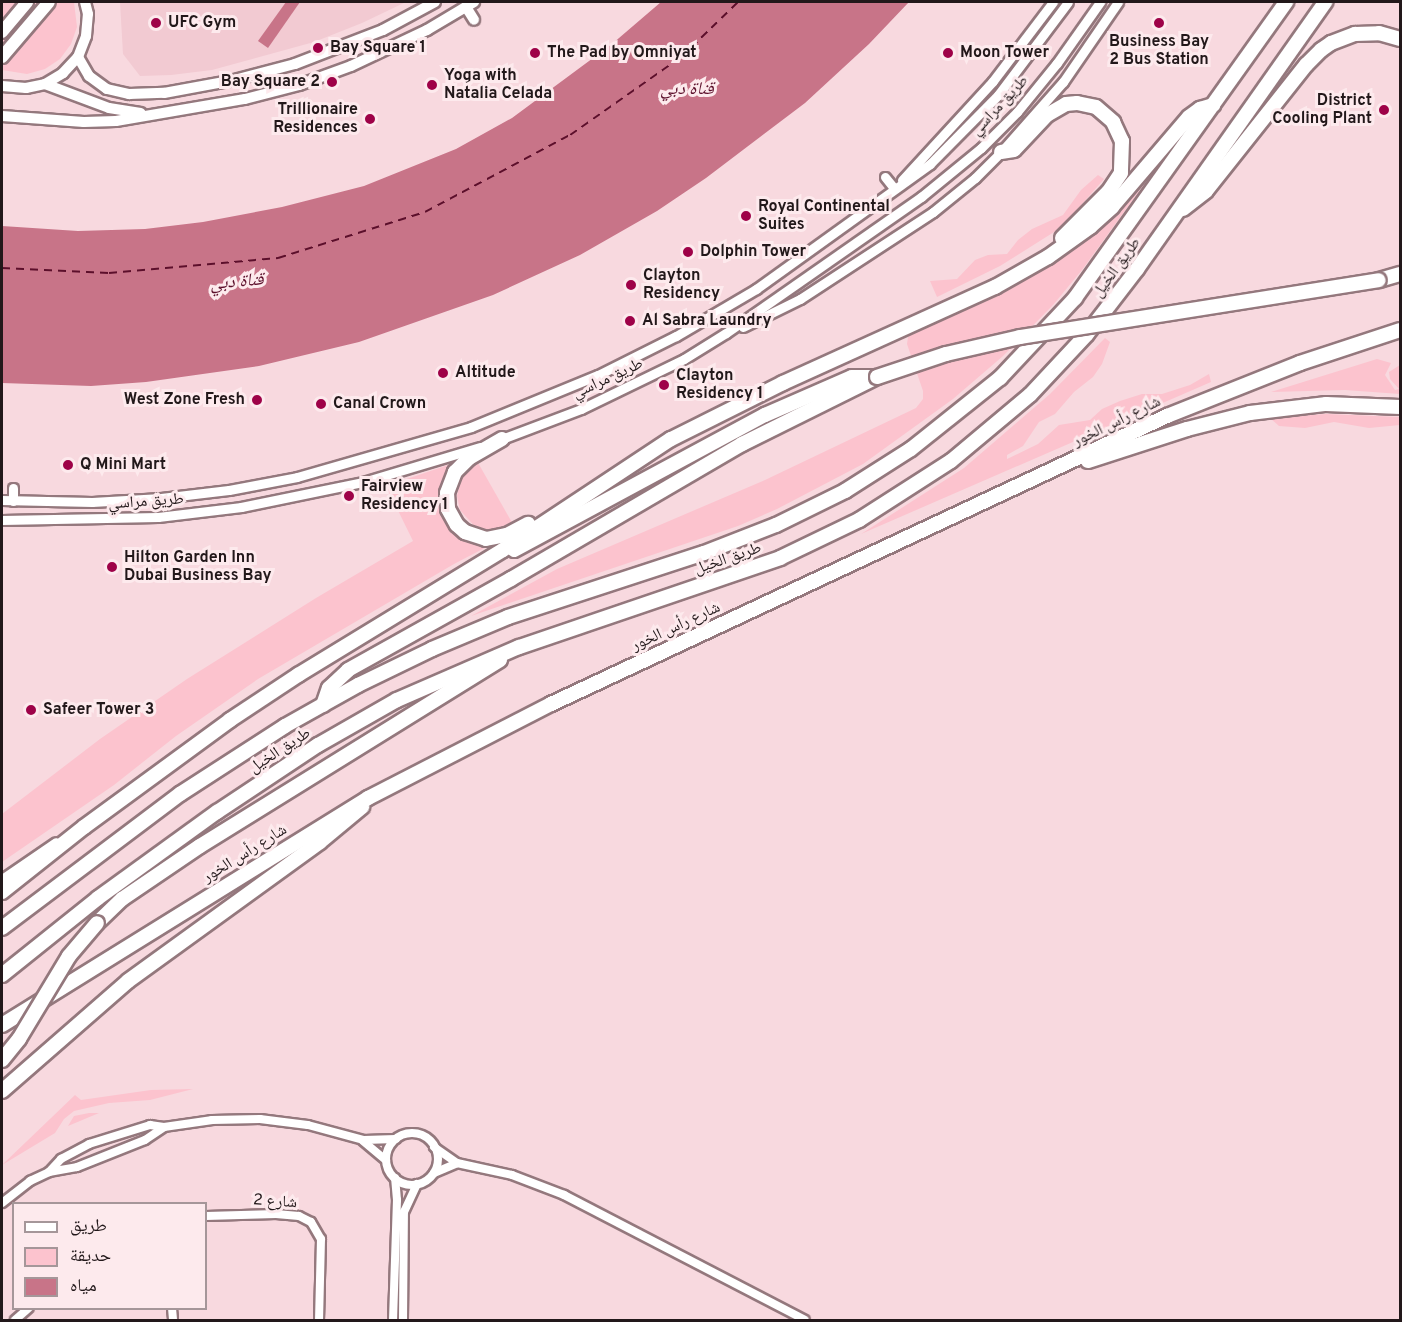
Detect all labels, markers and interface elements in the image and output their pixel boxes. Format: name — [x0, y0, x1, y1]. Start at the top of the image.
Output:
place label: UFC Gym — [168, 13, 236, 33]
marker: UFC Gym — [149, 16, 163, 30]
marker: Business Bay 2 Bus Station — [1152, 16, 1166, 30]
place label: Business Bay 2 Bus Station — [1109, 32, 1209, 70]
place label: Bay Square 1 — [330, 38, 426, 58]
marker: Bay Square 1 — [311, 41, 325, 55]
place label: The Pad by Omniyat — [547, 43, 697, 63]
place label: Moon Tower — [960, 43, 1049, 63]
marker: The Pad by Omniyat — [528, 46, 542, 60]
marker: Moon Tower — [941, 46, 955, 60]
place label: Yoga with Natalia Celada — [444, 66, 552, 104]
place label: Bay Square 2 — [221, 72, 320, 92]
street label: طريق مراسي — [967, 72, 1033, 140]
marker: Bay Square 2 — [325, 75, 339, 89]
marker: Yoga with Natalia Celada — [425, 78, 439, 92]
water label: قناة دبي — [660, 79, 714, 101]
place label: District Cooling Plant — [1272, 91, 1372, 129]
place label: Trillionaire Residences — [273, 100, 358, 138]
marker: District Cooling Plant — [1377, 103, 1391, 117]
marker: Trillionaire Residences — [363, 112, 377, 126]
place label: Royal Continental Suites — [758, 197, 890, 235]
marker: Royal Continental Suites — [739, 209, 753, 223]
street label: طريق الخيل — [1089, 234, 1145, 302]
place label: Dolphin Tower — [700, 242, 806, 262]
marker: Dolphin Tower — [681, 245, 695, 259]
place label: Clayton Residency — [643, 266, 720, 304]
water label: قناة دبي — [209, 270, 265, 296]
marker: Clayton Residency — [624, 278, 638, 292]
place label: Al Sabra Laundry — [642, 311, 771, 331]
marker: Al Sabra Laundry — [623, 314, 637, 328]
street label: طريق مراسي — [570, 354, 646, 404]
place label: Altitude — [455, 363, 516, 383]
marker: Altitude — [436, 366, 450, 380]
place label: Clayton Residency 1 — [676, 366, 763, 404]
marker: Clayton Residency 1 — [657, 378, 671, 392]
place label: West Zone Fresh — [124, 390, 245, 410]
street label: شارع رأس الخور — [1070, 392, 1164, 452]
marker: West Zone Fresh — [250, 393, 264, 407]
place label: Canal Crown — [333, 394, 426, 414]
marker: Canal Crown — [314, 397, 328, 411]
place label: Q Mini Mart — [80, 455, 166, 475]
marker: Q Mini Mart — [61, 458, 75, 472]
place label: Fairview Residency 1 — [361, 477, 448, 515]
marker: Fairview Residency 1 — [342, 489, 356, 503]
street label: طريق مراسي — [108, 490, 184, 514]
street label: طريق الخيل — [692, 539, 764, 579]
place label: Hilton Garden Inn Dubai Business Bay — [124, 548, 272, 586]
marker: Hilton Garden Inn Dubai Business Bay — [105, 560, 119, 574]
street label: شارع رأس الخور — [629, 598, 723, 656]
place label: Safeer Tower 3 — [43, 700, 154, 720]
marker: Safeer Tower 3 — [24, 703, 38, 717]
street label: طريق الخيل — [246, 724, 314, 778]
street label: شارع رأس الخور — [199, 821, 291, 887]
street label: شارع 2 — [252, 1191, 298, 1213]
legend — [12, 1202, 207, 1310]
text: طريق — [70, 1215, 107, 1238]
text: حديقة — [70, 1245, 111, 1268]
text: مياه — [70, 1275, 97, 1298]

